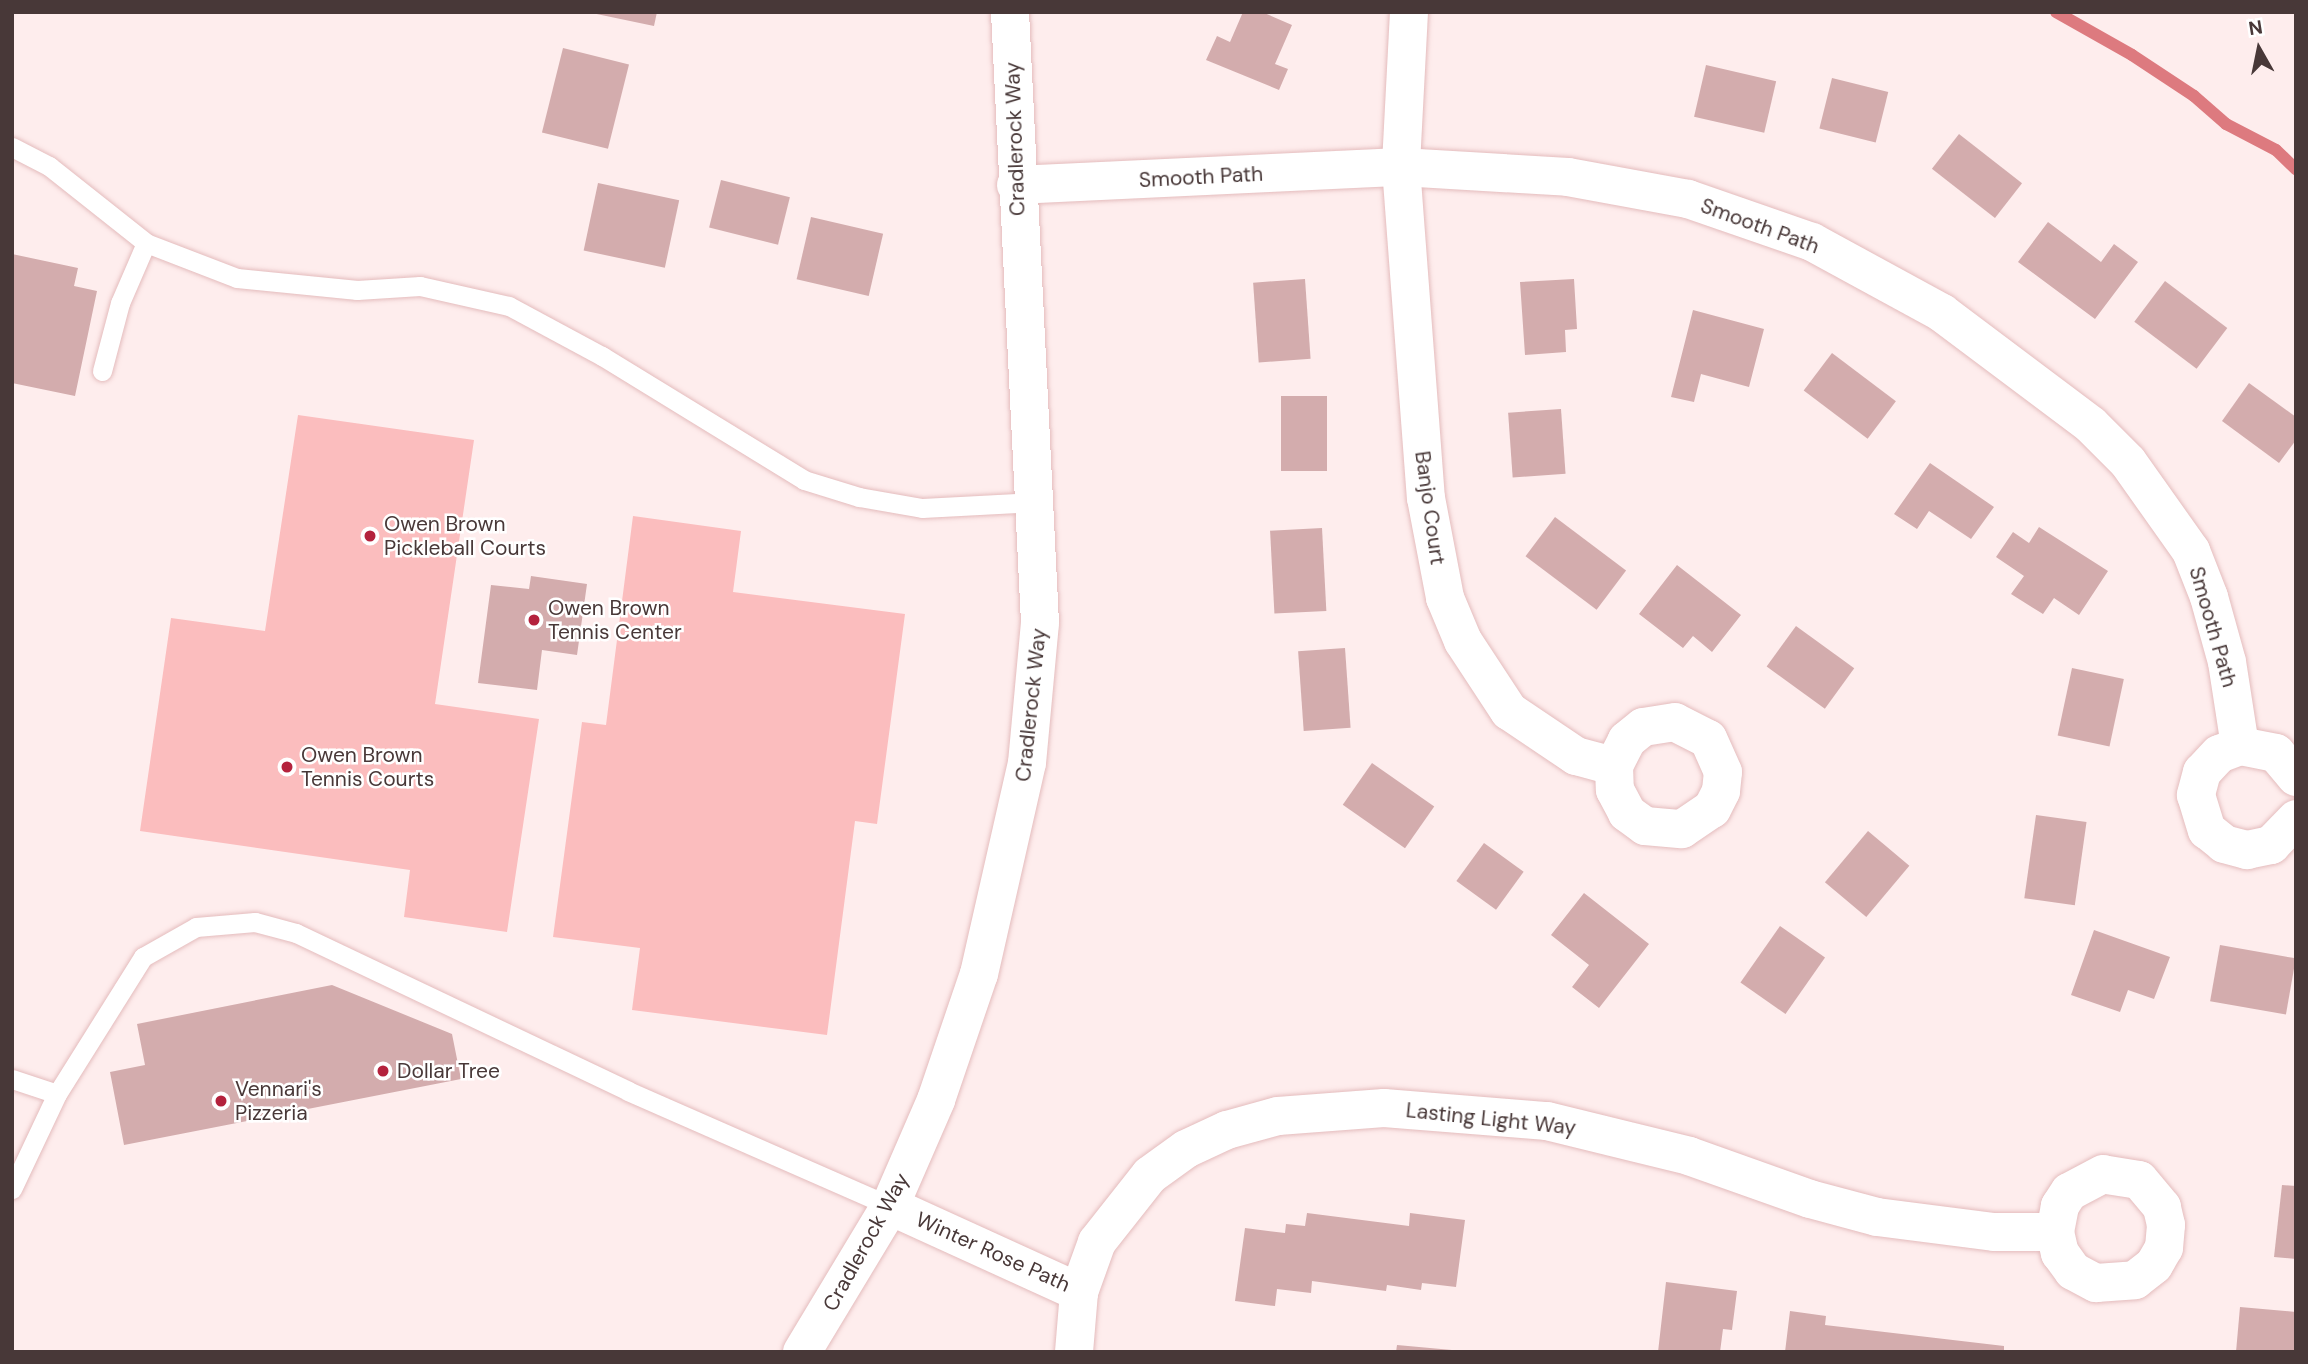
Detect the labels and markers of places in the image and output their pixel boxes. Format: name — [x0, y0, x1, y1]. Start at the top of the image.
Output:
place label: Owen Brown Pickleball Courts — [384, 511, 546, 561]
marker: Owen Brown Pickleball Courts — [362, 528, 378, 544]
place label: Owen Brown Tennis Center — [548, 595, 682, 645]
marker: Owen Brown Tennis Center — [526, 612, 542, 628]
place label: Owen Brown Tennis Courts — [301, 742, 434, 792]
marker: Owen Brown Tennis Courts — [279, 759, 295, 775]
place label: Dollar Tree — [397, 1058, 500, 1084]
marker: Dollar Tree — [375, 1063, 391, 1079]
place label: Vennari's Pizzeria — [235, 1076, 322, 1126]
marker: Vennari's Pizzeria — [213, 1093, 229, 1109]

